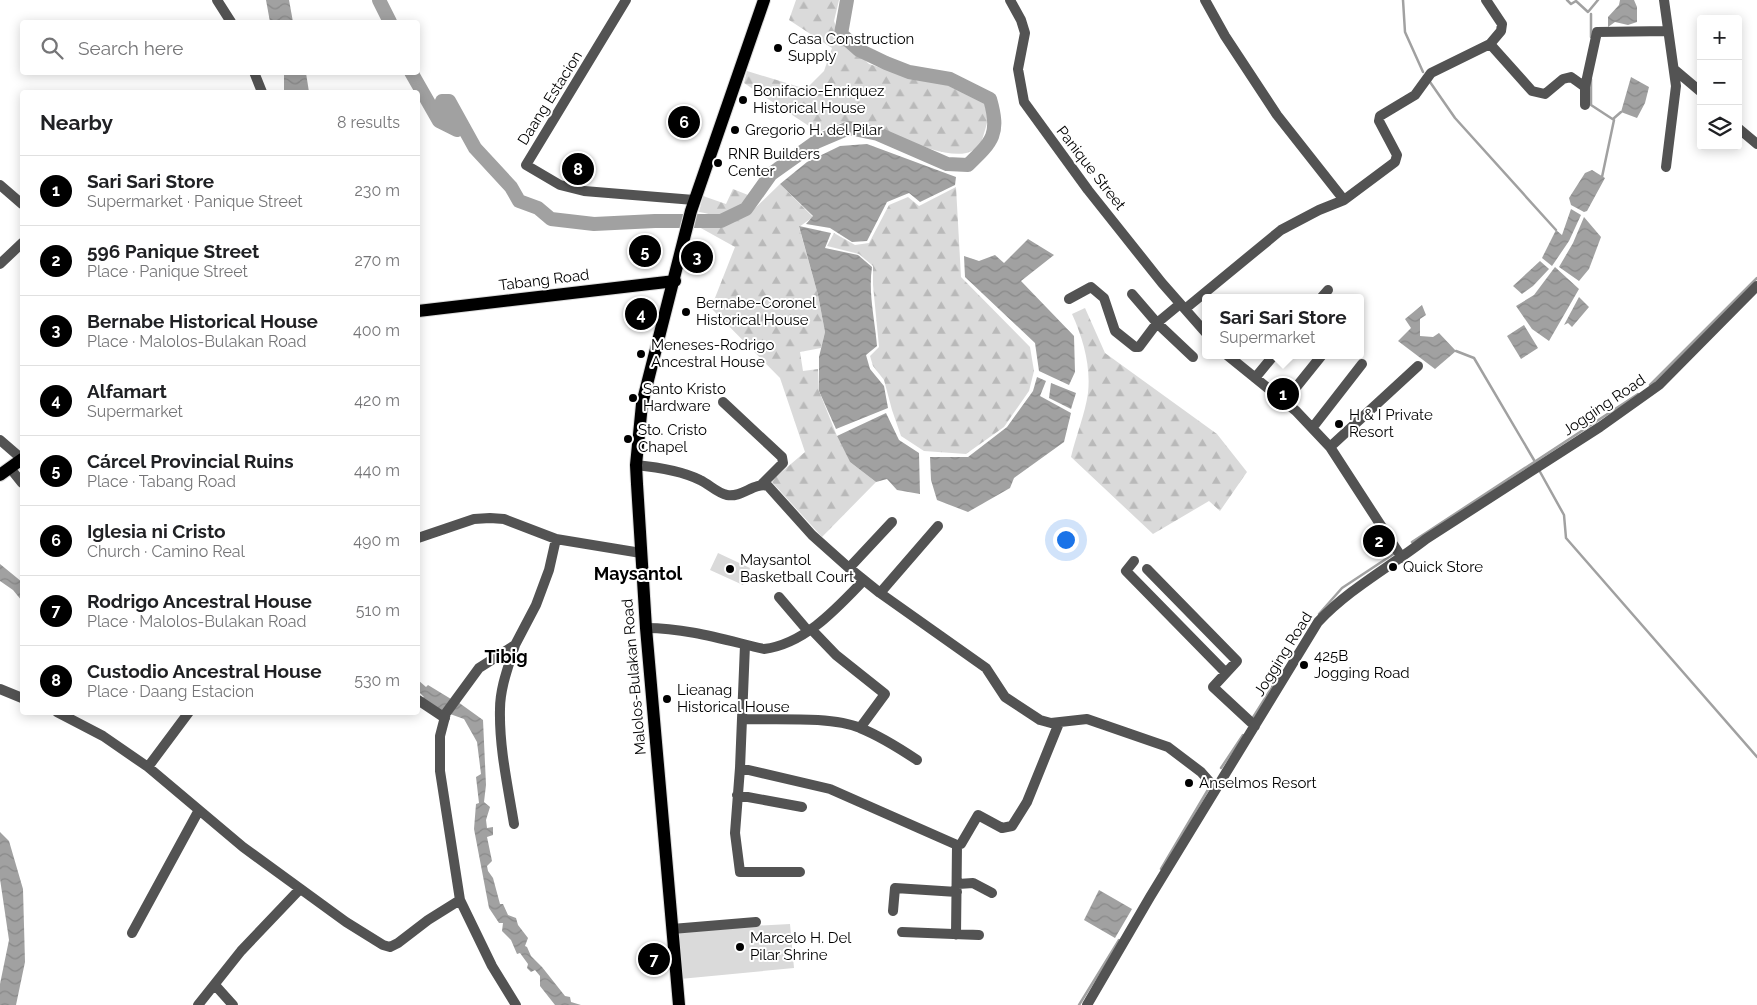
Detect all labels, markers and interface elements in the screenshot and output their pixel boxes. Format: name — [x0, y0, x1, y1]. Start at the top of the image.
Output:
map controls — [1697, 15, 1742, 150]
button: + — [1697, 15, 1742, 60]
search box — [20, 20, 420, 75]
place label: Casa Construction Supply — [788, 30, 914, 65]
icon: search — [38, 34, 66, 62]
text: Search here — [78, 37, 184, 59]
marker: Casa Construction Supply — [772, 42, 784, 54]
street label: Daang Estacion — [514, 48, 586, 148]
button: − — [1697, 60, 1742, 105]
place label: Bonifacio-Enriquez Historical House — [753, 82, 884, 117]
marker: Bonifacio-Enriquez Historical House — [737, 94, 749, 106]
pin: 6 — [668, 103, 700, 141]
button: layers — [1697, 105, 1742, 150]
text: Nearby — [40, 110, 113, 135]
text: 8 results — [337, 113, 400, 132]
place label: Gregorio H. del Pilar — [745, 121, 883, 139]
street label: Panique Street — [1053, 122, 1129, 214]
marker: Gregorio H. del Pilar — [729, 124, 741, 136]
place label: RNR Builders Center — [728, 145, 820, 180]
pin: 8 — [562, 150, 594, 188]
marker: RNR Builders Center — [712, 157, 724, 169]
text: Sari Sari Store — [87, 170, 214, 192]
text: 1 — [52, 181, 60, 200]
text: 230 m — [355, 181, 400, 200]
text: Supermarket · Panique Street — [87, 192, 303, 211]
pin: 5 — [629, 232, 661, 270]
pin: 3 — [681, 238, 713, 276]
text: 596 Panique Street — [87, 240, 259, 262]
text: 2 — [51, 251, 61, 270]
text: 270 m — [355, 251, 400, 270]
text: Place · Panique Street — [87, 262, 248, 281]
street label: Tabang Road — [498, 266, 590, 294]
place label: Bernabe-Coronel Historical House — [696, 294, 817, 329]
popup — [1202, 294, 1364, 359]
pin: 4 — [625, 295, 657, 333]
marker: Bernabe-Coronel Historical House — [680, 306, 692, 318]
text: Sari Sari Store — [1219, 306, 1347, 328]
text: Bernabe Historical House — [87, 310, 318, 332]
text: 3 — [52, 321, 60, 340]
text: 400 m — [353, 321, 400, 340]
text: Supermarket — [1219, 328, 1315, 347]
text: Place · Malolos-Bulakan Road — [87, 332, 306, 351]
place label: Meneses-Rodrigo Ancestral House — [651, 336, 775, 371]
marker: Meneses-Rodrigo Ancestral House — [635, 348, 647, 360]
street label: Jogging Road — [1559, 371, 1649, 439]
pin: 1 — [1267, 375, 1299, 413]
text: Alfamart — [87, 380, 167, 402]
place label: Santo Kristo Hardware — [643, 380, 726, 415]
text: 4 — [51, 391, 61, 410]
text: 420 m — [354, 391, 400, 410]
marker: Santo Kristo Hardware — [627, 392, 639, 404]
text: Supermarket — [87, 402, 183, 421]
place label: H & I Private Resort — [1349, 406, 1433, 441]
marker: H & I Private Resort — [1333, 418, 1345, 430]
place label: Sto. Cristo Chapel — [638, 421, 707, 456]
marker: Sto. Cristo Chapel — [622, 433, 634, 445]
text: Cárcel Provincial Ruins — [87, 450, 294, 472]
text: 5 — [52, 461, 60, 480]
text: 440 m — [354, 461, 400, 480]
text: Place · Tabang Road — [87, 472, 236, 491]
text: Iglesia ni Cristo — [87, 520, 226, 542]
pin: 2 — [1363, 522, 1395, 560]
your location — [1053, 527, 1079, 553]
text: 6 — [51, 531, 61, 550]
text: 490 m — [353, 531, 400, 550]
text: Church · Camino Real — [87, 542, 245, 561]
place label: Maysantol Basketball Court — [740, 551, 854, 586]
place label: Quick Store — [1403, 558, 1483, 576]
marker: Quick Store — [1387, 561, 1399, 573]
district label: Maysantol — [594, 563, 683, 584]
marker: Maysantol Basketball Court — [724, 563, 736, 575]
text: Rodrigo Ancestral House — [87, 590, 312, 612]
street label: Malolos-Bulakan Road — [618, 598, 650, 756]
text: 7 — [52, 601, 60, 620]
text: 510 m — [356, 601, 400, 620]
street label: Jogging Road — [1250, 609, 1316, 699]
text: Place · Malolos-Bulakan Road — [87, 612, 306, 631]
district label: Tibig — [484, 646, 528, 667]
place label: 425B Jogging Road — [1314, 647, 1410, 682]
marker: 425B Jogging Road — [1298, 659, 1310, 671]
text: Custodio Ancestral House — [87, 660, 322, 682]
text: 8 — [51, 671, 61, 690]
text: 530 m — [354, 671, 400, 690]
place label: Lieanag Historical House — [677, 681, 790, 716]
text: Place · Daang Estacion — [87, 682, 254, 701]
marker: Lieanag Historical House — [661, 693, 673, 705]
place label: Anselmos Resort — [1199, 774, 1317, 792]
marker: Anselmos Resort — [1183, 777, 1195, 789]
place label: Marcelo H. Del Pilar Shrine — [750, 929, 852, 964]
pin: 7 — [638, 940, 670, 978]
marker: Marcelo H. Del Pilar Shrine — [734, 941, 746, 953]

